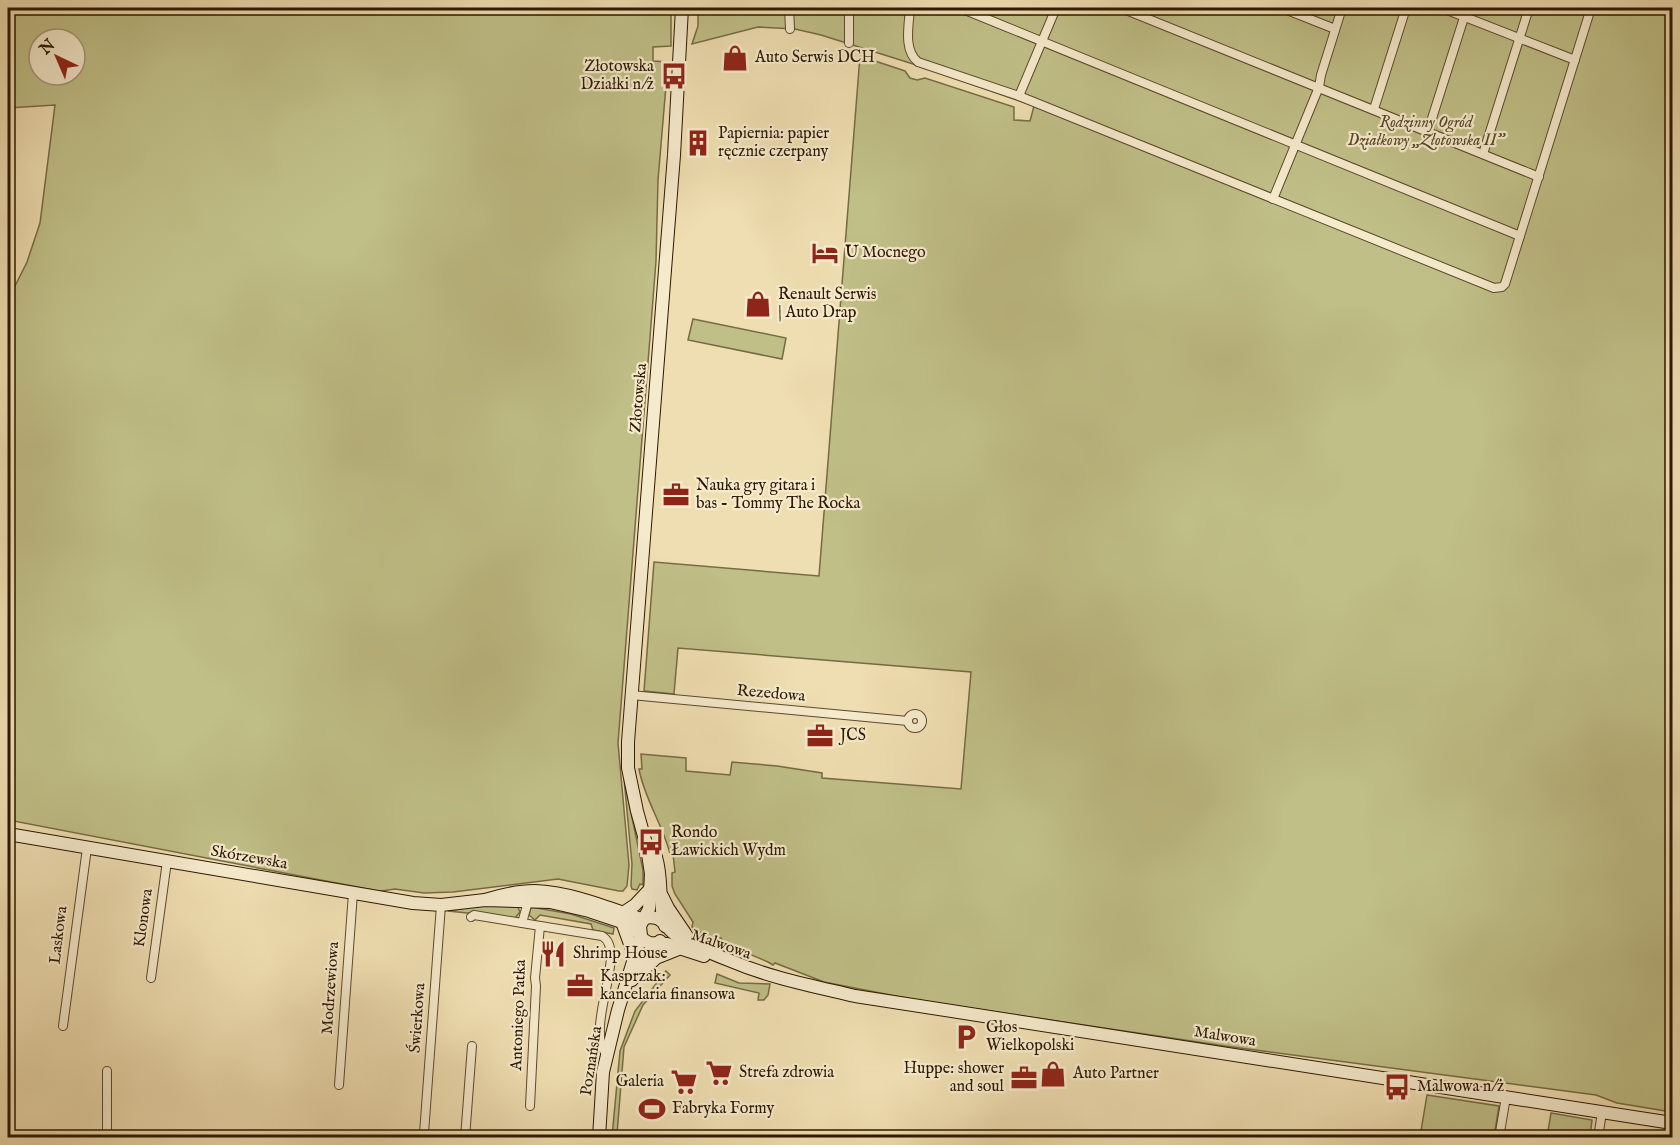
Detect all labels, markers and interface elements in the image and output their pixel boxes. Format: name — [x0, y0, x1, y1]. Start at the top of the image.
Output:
north arrow — [27, 27, 87, 87]
text: N — [35, 36, 60, 60]
shop icon: Auto Serwis DCH — [720, 43, 750, 73]
place label: Auto Serwis DCH — [754, 48, 875, 68]
place label: Złotowska Działki n/ż — [580, 57, 654, 95]
bus stop icon: Złotowska Działki n/ż — [659, 61, 689, 91]
park label: Rodzinny Ogród Działkowy „Złotowska II” — [1348, 113, 1506, 151]
place label: Papiernia: papier ręcznie czerpany — [718, 124, 829, 162]
building icon: Papiernia: papier ręcznie czerpany — [683, 128, 713, 158]
hotel icon: U Mocnego — [810, 238, 840, 268]
place label: U Mocnego — [845, 243, 926, 263]
place label: Renault Serwis | Auto Drap — [778, 285, 877, 323]
shop icon: Renault Serwis | Auto Drap — [743, 289, 773, 319]
street label: Złotowska — [626, 362, 652, 434]
place label: Nauka gry gitara i bas - Tommy The Rocka — [696, 476, 860, 514]
office icon: Nauka gry gitara i bas - Tommy The Rocka — [661, 480, 691, 510]
street label: Rezedowa — [736, 681, 806, 707]
office icon: JCS — [805, 721, 835, 751]
place label: JCS — [838, 726, 866, 746]
place label: Rondo Ławickich Wydm — [671, 823, 786, 861]
bus stop icon: Rondo Ławickich Wydm — [636, 827, 666, 857]
street label: Skórzewska — [209, 841, 289, 875]
street label: Klonowa — [130, 887, 158, 949]
street label: Laskowa — [46, 905, 72, 965]
street label: Malwowa — [688, 925, 754, 965]
restaurant icon: Shrimp House — [538, 939, 568, 969]
street label: Modrzewiowa — [318, 941, 344, 1035]
place label: Shrimp House — [573, 944, 668, 964]
street label: Antoniego Patka — [507, 959, 531, 1072]
place label: Kasprzak: kancelaria finansowa — [600, 967, 735, 1005]
office icon: Kasprzak: kancelaria finansowa — [565, 971, 595, 1001]
street label: Świerkowa — [404, 982, 430, 1054]
place label: Głos Wielkopolski — [986, 1018, 1074, 1056]
parking icon: Głos Wielkopolski — [951, 1022, 981, 1052]
street label: Malwowa — [1193, 1022, 1257, 1052]
street label: Poznańska — [577, 1025, 607, 1097]
supermarket icon: Strefa zdrowia — [704, 1058, 734, 1088]
place label: Huppe: shower and soul — [904, 1059, 1005, 1097]
shop icon: Auto Partner — [1038, 1059, 1068, 1089]
place label: Strefa zdrowia — [739, 1063, 834, 1083]
office icon: Huppe: shower and soul — [1009, 1063, 1039, 1093]
place label: Auto Partner — [1072, 1064, 1159, 1084]
supermarket icon: Galeria — [669, 1067, 699, 1097]
place label: Galeria — [616, 1072, 664, 1092]
bus stop icon: Malwowa n/ż — [1382, 1072, 1412, 1102]
place label: Malwowa n/ż — [1417, 1077, 1504, 1097]
sports icon: Fabryka Formy — [637, 1094, 667, 1124]
place label: Fabryka Formy — [672, 1099, 775, 1119]

